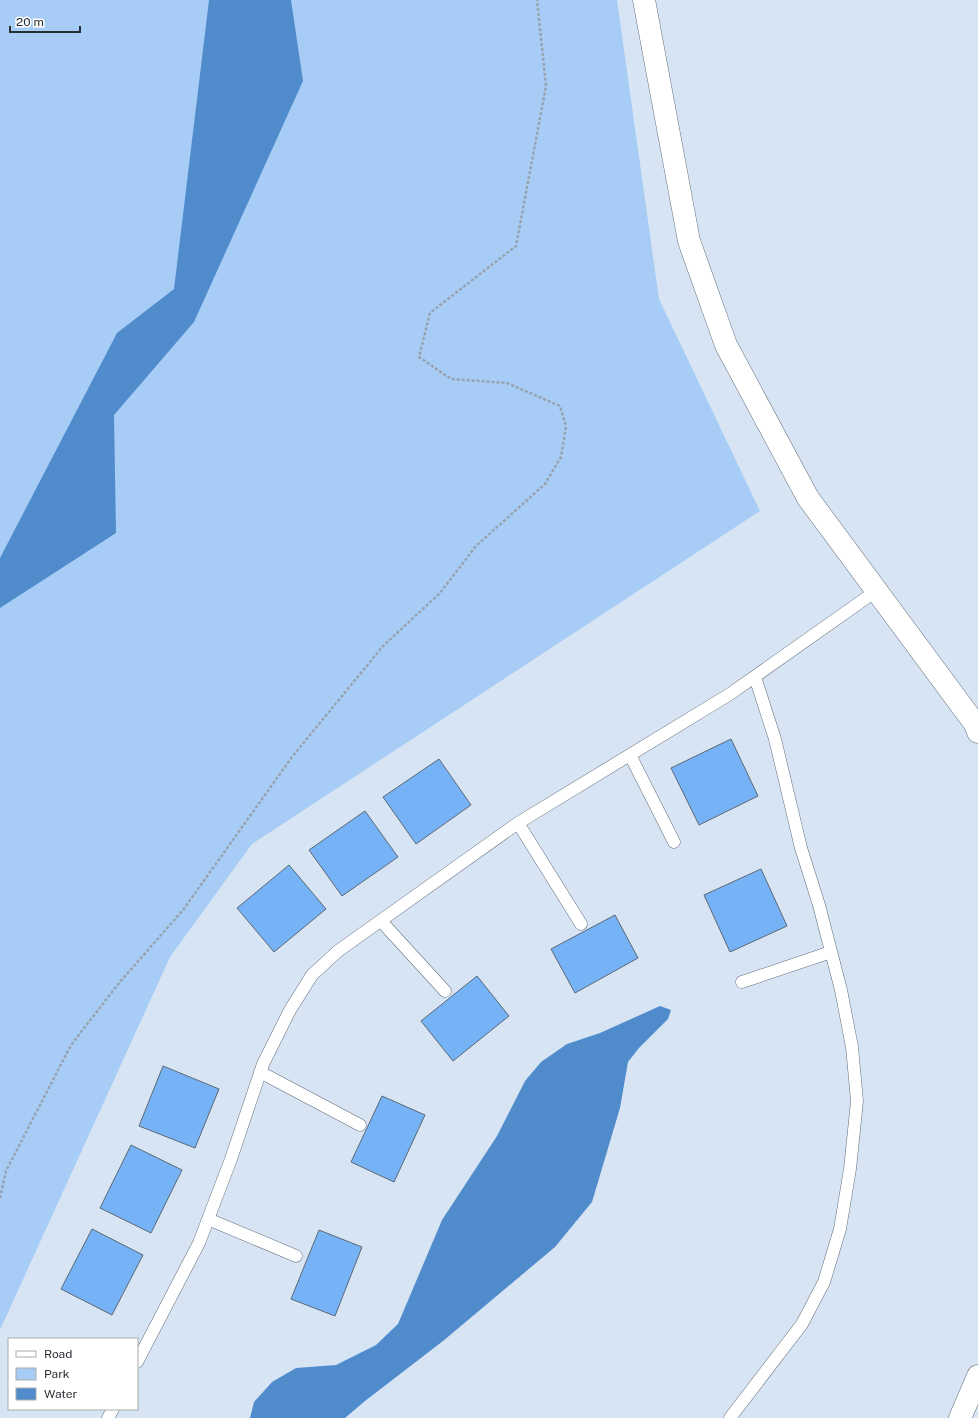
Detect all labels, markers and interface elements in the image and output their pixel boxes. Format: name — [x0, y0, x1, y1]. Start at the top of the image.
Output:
scale bar — [10, 8, 80, 34]
text: 20 m — [16, 15, 44, 29]
legend — [8, 1338, 138, 1410]
text: Road — [44, 1347, 72, 1361]
text: Park — [44, 1367, 70, 1381]
text: Water — [44, 1387, 78, 1401]

